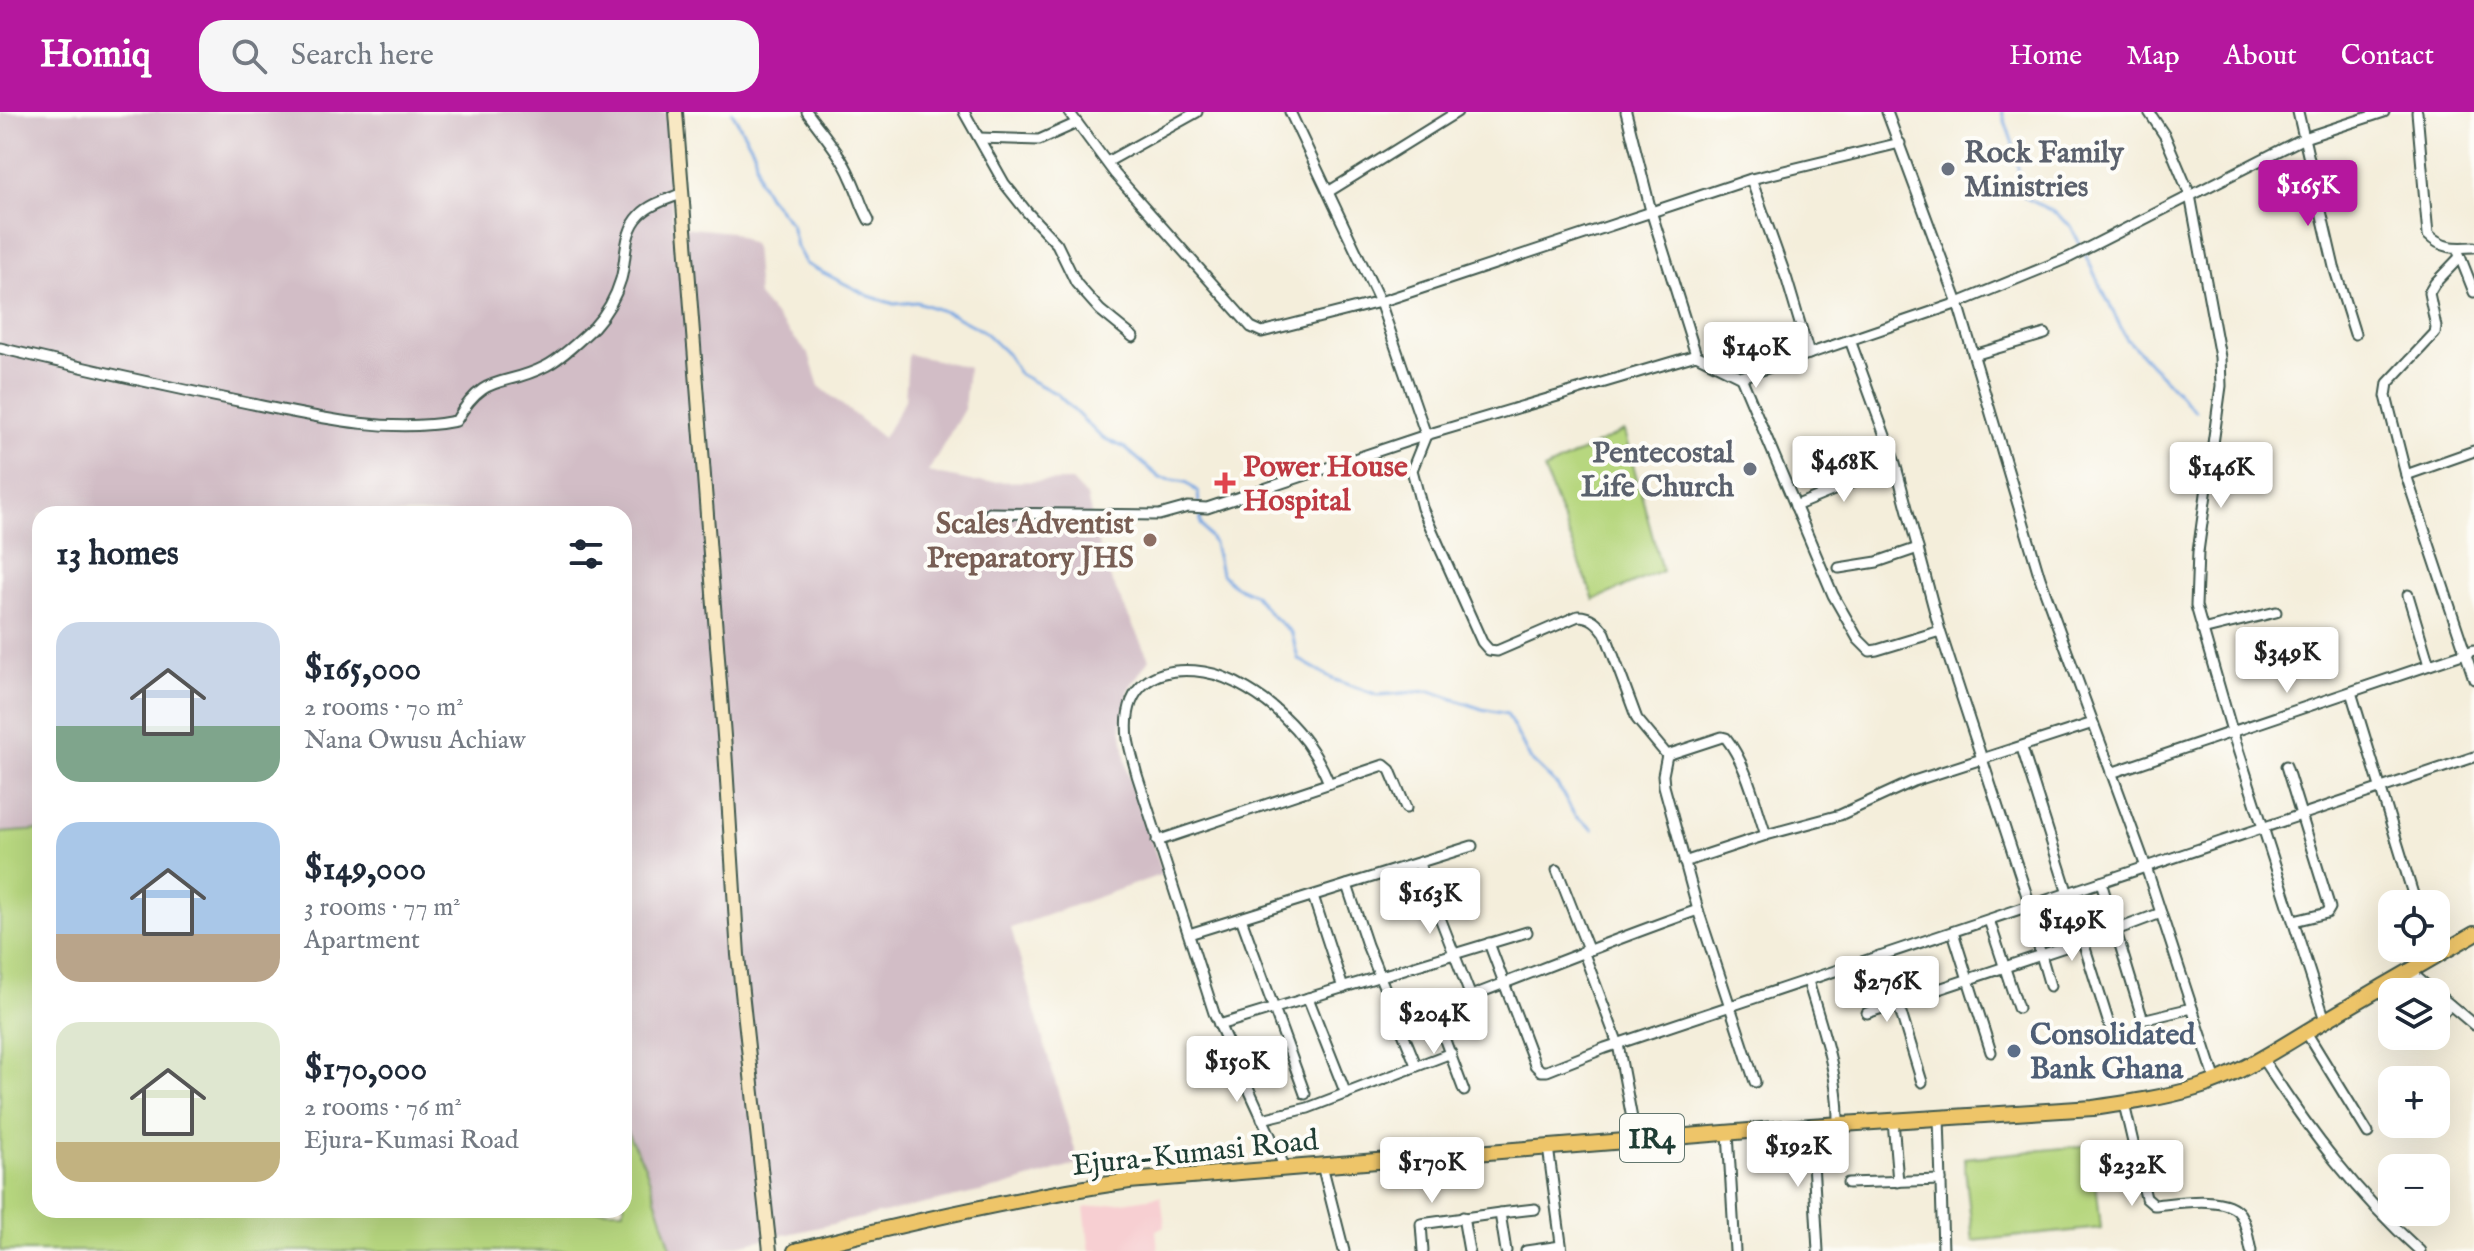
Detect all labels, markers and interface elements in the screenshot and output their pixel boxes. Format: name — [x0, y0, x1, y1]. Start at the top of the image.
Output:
search box — [199, 20, 759, 92]
text: Homiq — [40, 32, 151, 80]
icon: search — [227, 34, 271, 78]
text: Search here — [291, 37, 434, 75]
text: Home — [2009, 39, 2082, 74]
text: Map — [2126, 39, 2180, 74]
text: About — [2224, 39, 2297, 74]
text: Contact — [2341, 39, 2434, 74]
place label: Rock Family Ministries — [1964, 135, 2125, 207]
marker: Rock Family Ministries — [1939, 160, 1957, 178]
pin: $165K — [2252, 160, 2364, 228]
text: $165K — [2276, 169, 2340, 202]
pin: $140K — [1700, 322, 1812, 390]
text: $140K — [1722, 331, 1790, 364]
place label: Pentecostal Life Church — [1581, 435, 1735, 507]
pin: $468K — [1788, 436, 1900, 504]
pin: $146K — [2165, 442, 2277, 510]
text: $468K — [1810, 445, 1878, 478]
place label: Power House Hospital — [1243, 449, 1408, 521]
text: $146K — [2188, 451, 2254, 484]
marker: Pentecostal Life Church — [1741, 460, 1759, 478]
marker: Power House Hospital — [1214, 472, 1236, 494]
place label: Scales Adventist Preparatory JHS — [927, 506, 1135, 578]
marker: Scales Adventist Preparatory JHS — [1141, 531, 1159, 549]
icon: filters — [564, 532, 608, 576]
text: 13 homes — [56, 533, 179, 576]
pin: $349K — [2231, 627, 2343, 695]
text: $349K — [2253, 636, 2321, 669]
text: $165,000 — [304, 648, 421, 691]
icon: home — [120, 654, 216, 750]
text: 2 rooms · 70 m² — [304, 691, 464, 724]
text: Nana Owusu Achiaw — [304, 724, 526, 757]
text: $149,000 — [304, 848, 426, 891]
icon: home — [120, 854, 216, 950]
pin: $163K — [1374, 868, 1486, 936]
text: $163K — [1398, 877, 1462, 910]
map controls — [2378, 890, 2450, 1226]
button: locate — [2378, 890, 2450, 962]
text: 3 rooms · 77 m² — [304, 891, 461, 924]
pin: $149K — [2016, 895, 2128, 963]
text: $149K — [2039, 904, 2105, 937]
text: Apartment — [304, 924, 420, 957]
pin: $276K — [1831, 956, 1943, 1024]
text: $276K — [1853, 965, 1921, 998]
button: layers — [2378, 978, 2450, 1050]
pin: $204K — [1378, 988, 1490, 1056]
text: $204K — [1399, 997, 1469, 1030]
place label: Consolidated Bank Ghana — [2030, 1017, 2196, 1089]
pin: $150K — [1181, 1036, 1293, 1104]
marker: Consolidated Bank Ghana — [2005, 1042, 2023, 1060]
text: $150K — [1205, 1045, 1269, 1078]
text: $170,000 — [304, 1048, 427, 1091]
icon: home — [120, 1054, 216, 1150]
button: + — [2378, 1066, 2450, 1138]
text: 2 rooms · 76 m² — [304, 1091, 462, 1124]
road number: IR4 — [1620, 1114, 1684, 1162]
pin: $192K — [1742, 1121, 1854, 1189]
street label: Ejura-Kumasi Road — [1070, 1122, 1321, 1186]
text: Ejura-Kumasi Road — [304, 1124, 519, 1157]
text: $192K — [1765, 1130, 1831, 1163]
pin: $170K — [1376, 1137, 1488, 1205]
pin: $232K — [2076, 1140, 2188, 1208]
text: $170K — [1398, 1146, 1466, 1179]
text: $232K — [2098, 1149, 2166, 1182]
button: − — [2378, 1154, 2450, 1226]

